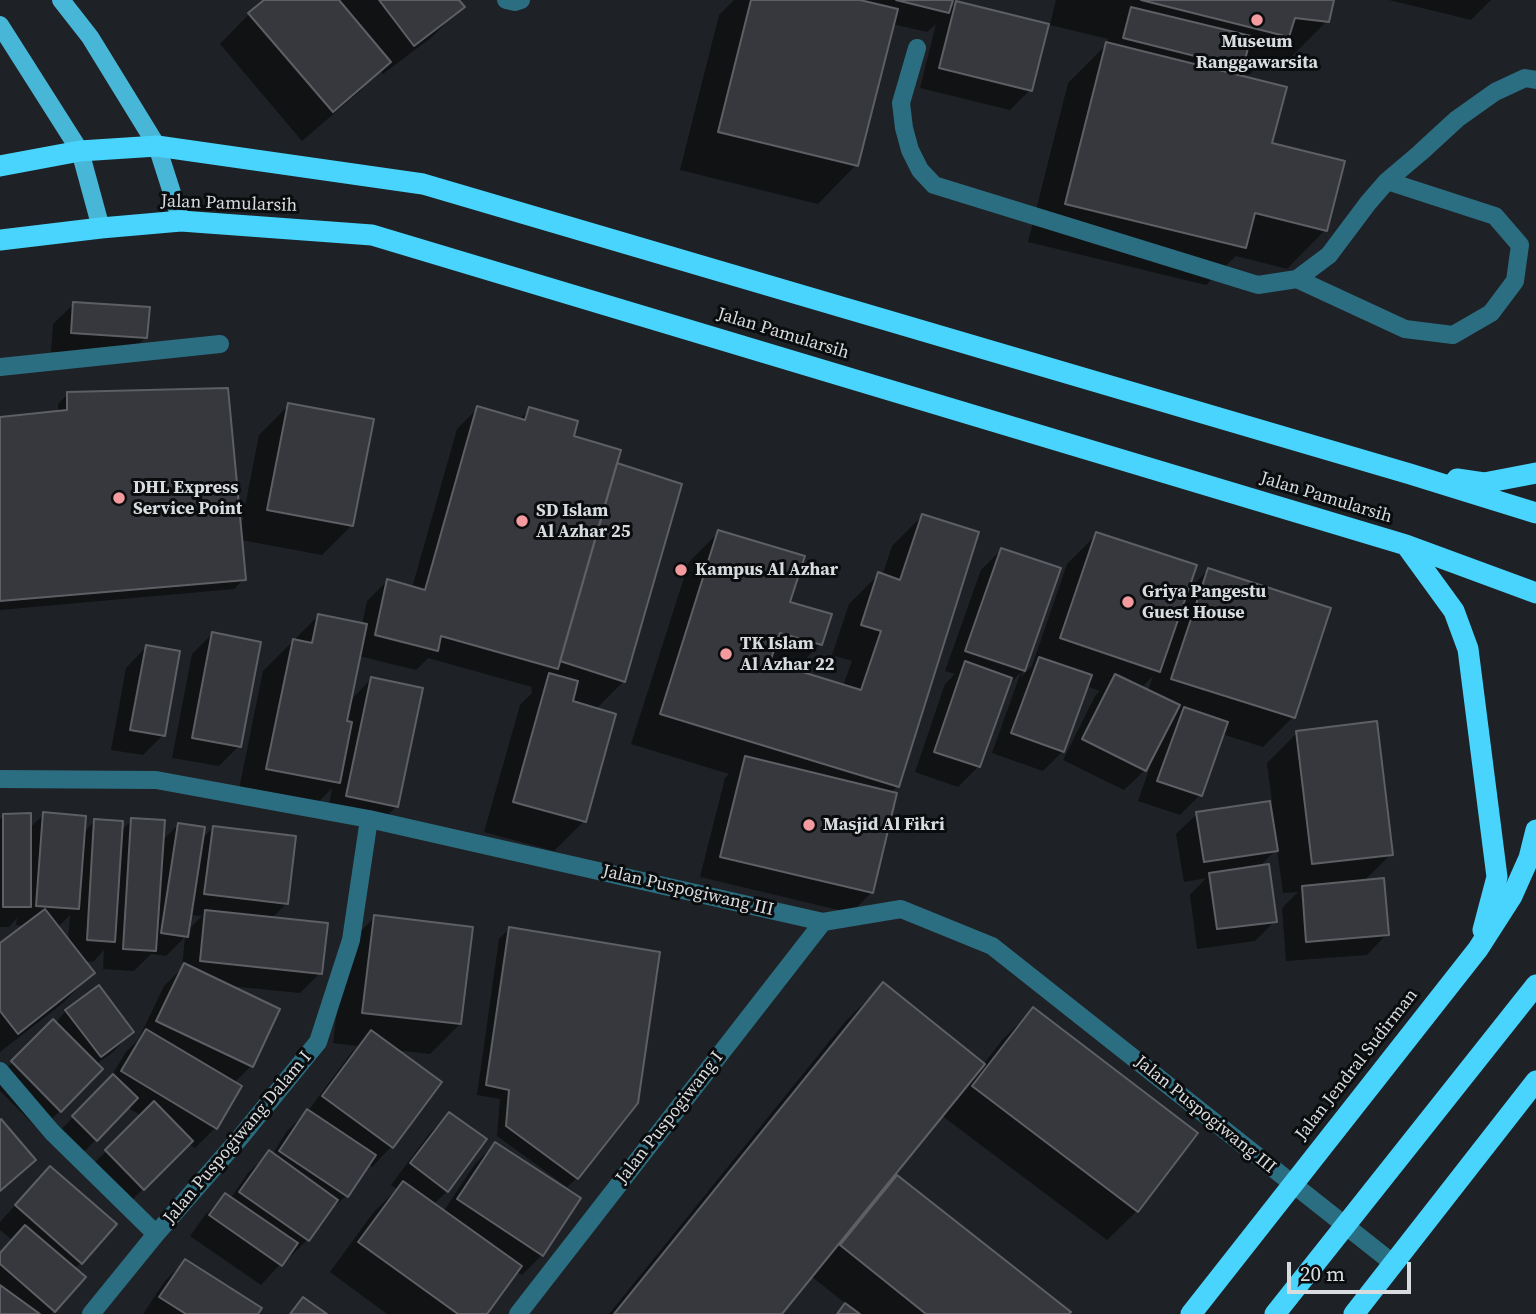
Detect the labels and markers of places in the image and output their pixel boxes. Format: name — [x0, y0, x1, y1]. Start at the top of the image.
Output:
marker: Museum Ranggawarsita — [1249, 12, 1265, 28]
place label: Museum Ranggawarsita — [1196, 31, 1318, 74]
place label: DHL Express Service Point — [133, 477, 242, 520]
marker: DHL Express Service Point — [111, 490, 127, 506]
place label: SD Islam Al Azhar 25 — [536, 500, 631, 542]
marker: SD Islam Al Azhar 25 — [514, 513, 530, 529]
place label: Kampus Al Azhar — [695, 559, 838, 581]
marker: Kampus Al Azhar — [673, 562, 689, 578]
place label: Griya Pangestu Guest House — [1142, 581, 1266, 624]
marker: Griya Pangestu Guest House — [1120, 594, 1136, 610]
place label: TK Islam Al Azhar 22 — [740, 633, 835, 676]
marker: TK Islam Al Azhar 22 — [718, 646, 734, 662]
place label: Masjid Al Fikri — [823, 814, 945, 836]
marker: Masjid Al Fikri — [801, 817, 817, 833]

